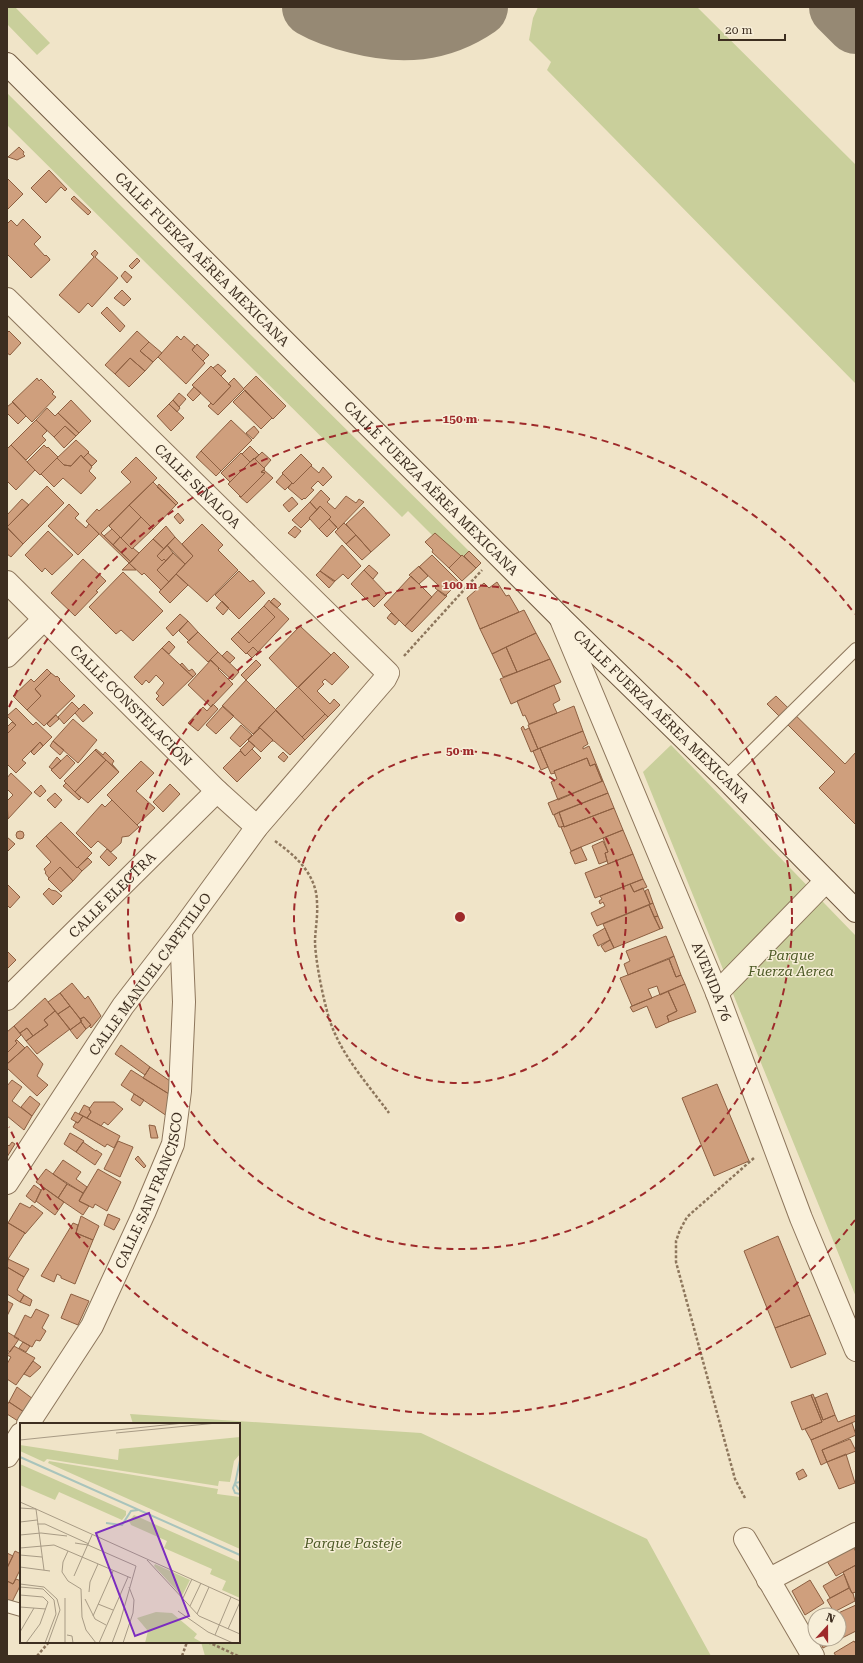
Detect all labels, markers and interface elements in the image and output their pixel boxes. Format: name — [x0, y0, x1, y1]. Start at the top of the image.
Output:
scale bar — [719, 16, 785, 42]
text: 20 m — [725, 23, 752, 37]
street label: CALLE FUERZA AÉREA MEXICANA — [112, 169, 293, 350]
street label: CALLE FUERZA AÉREA MEXICANA — [341, 398, 522, 579]
text: 150 m — [443, 412, 478, 426]
street label: CALLE SINALOA — [151, 440, 244, 532]
text: 100 m — [443, 578, 478, 592]
street label: CALLE FUERZA AÉREA MEXICANA — [570, 627, 753, 806]
street label: CALLE CONSTELACIÓN — [67, 642, 195, 769]
text: 50 m — [446, 744, 474, 758]
street label: CALLE ELECTRA — [65, 848, 159, 941]
street label: CALLE MANUEL CAPETILLO — [86, 890, 214, 1058]
centre of rings — [453, 910, 467, 924]
street label: AVENIDA 76 — [689, 940, 735, 1024]
park label: Parque Fuerza Aerea — [747, 947, 834, 979]
street label: CALLE SAN FRANCISCO — [112, 1111, 185, 1271]
inset map — [20, 1423, 240, 1643]
park label: Parque Pasteje — [303, 1535, 402, 1551]
north arrow — [807, 1607, 847, 1647]
text: N — [824, 1611, 837, 1626]

